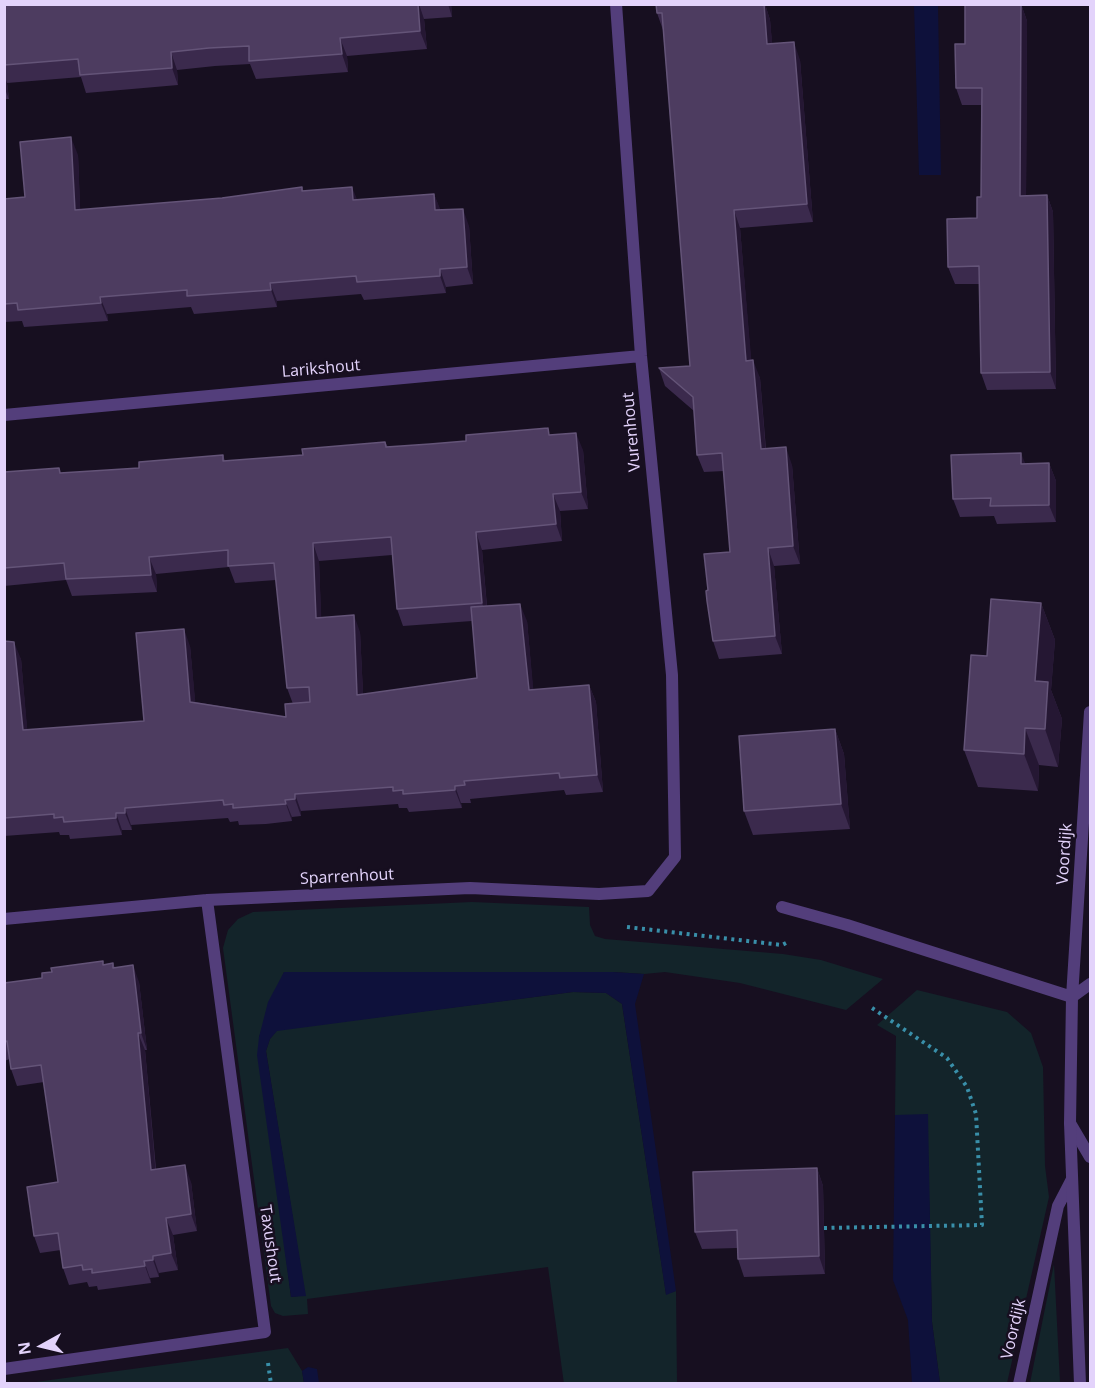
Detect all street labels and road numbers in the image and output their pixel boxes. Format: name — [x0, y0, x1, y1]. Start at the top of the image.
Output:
street label: Larikshout — [281, 356, 361, 382]
street label: Vurenhout — [619, 391, 645, 473]
street label: Voordijk — [1053, 823, 1077, 885]
street label: Sparrenhout — [299, 865, 395, 889]
street label: Taxushout — [255, 1204, 285, 1284]
street label: Voordijk — [998, 1297, 1030, 1361]

